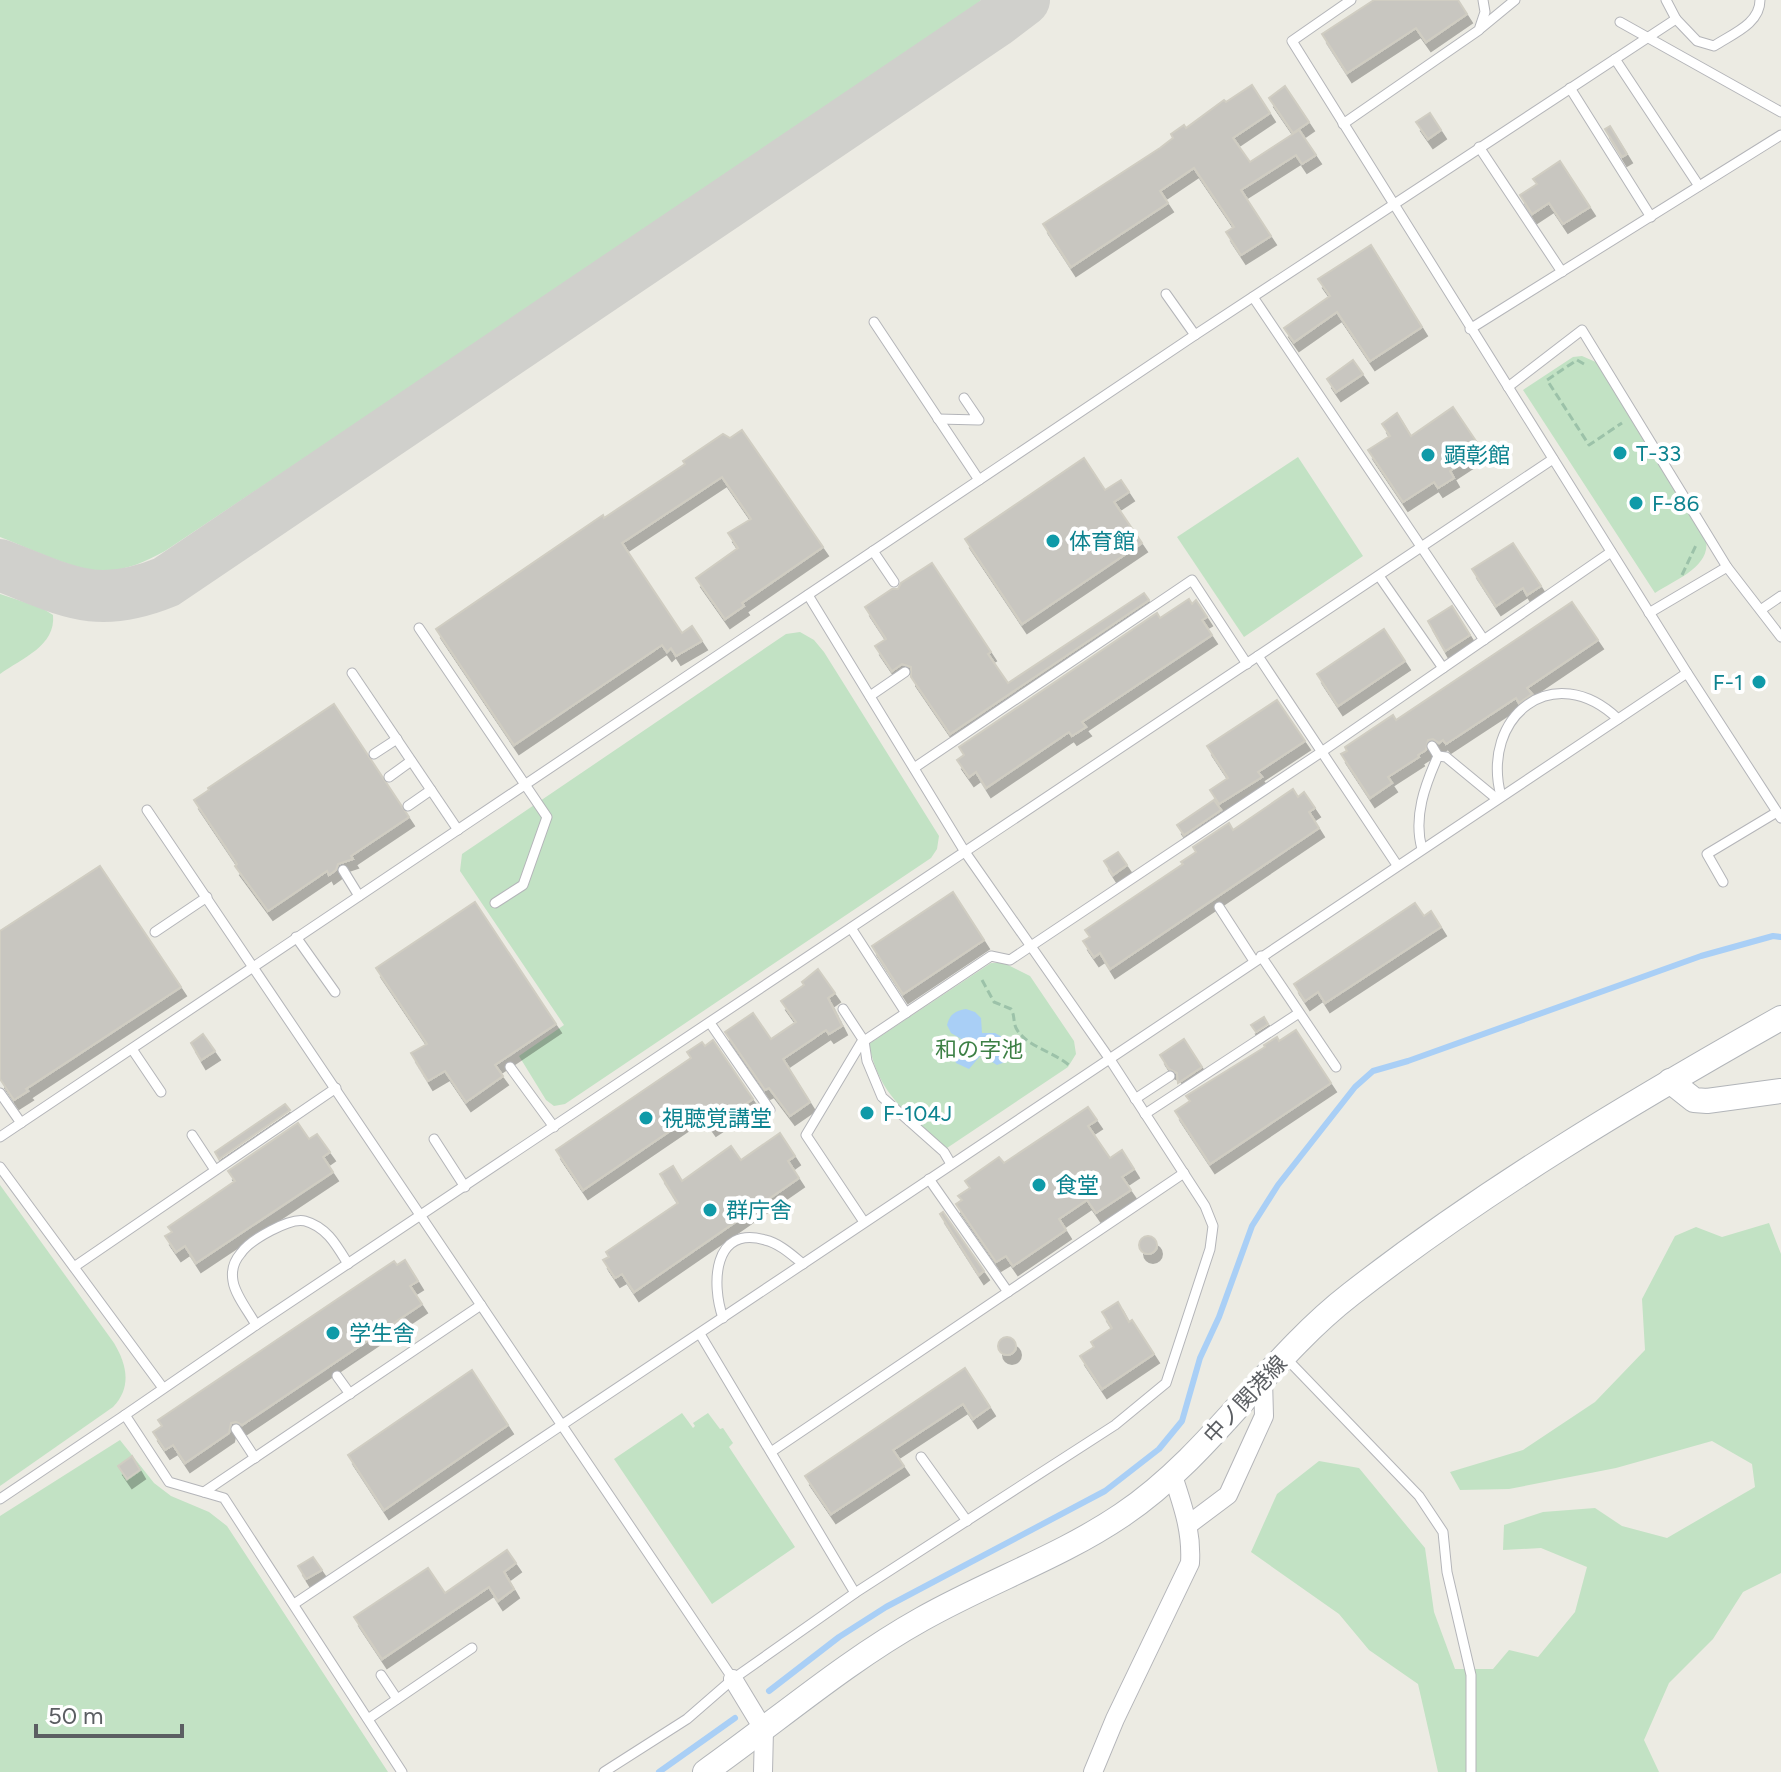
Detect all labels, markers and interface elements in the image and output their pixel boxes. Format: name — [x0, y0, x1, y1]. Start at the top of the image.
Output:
place label: T-33 — [1636, 440, 1681, 467]
place label: 顕彰館 — [1444, 442, 1510, 469]
marker: T-33 — [1611, 444, 1629, 462]
marker: 顕彰館 — [1419, 446, 1437, 464]
place label: F-86 — [1652, 490, 1699, 517]
marker: F-86 — [1627, 494, 1645, 512]
place label: 体育館 — [1069, 528, 1135, 555]
marker: 体育館 — [1044, 532, 1062, 550]
place label: F-1 — [1713, 669, 1743, 696]
marker: F-1 — [1750, 673, 1768, 691]
park label: 和の字池 — [935, 1036, 1023, 1063]
place label: F-104J — [883, 1100, 952, 1127]
marker: F-104J — [858, 1104, 876, 1122]
place label: 視聴覚講堂 — [662, 1105, 772, 1132]
marker: 視聴覚講堂 — [637, 1109, 655, 1127]
place label: 食堂 — [1055, 1172, 1099, 1199]
marker: 食堂 — [1030, 1176, 1048, 1194]
place label: 群庁舎 — [726, 1197, 792, 1224]
marker: 群庁舎 — [701, 1201, 719, 1219]
place label: 学生舎 — [349, 1320, 415, 1347]
marker: 学生舎 — [324, 1324, 342, 1342]
street label: 中ノ関港線 — [1198, 1350, 1293, 1449]
scale bar — [36, 1688, 182, 1738]
text: 50 m — [48, 1701, 104, 1730]

